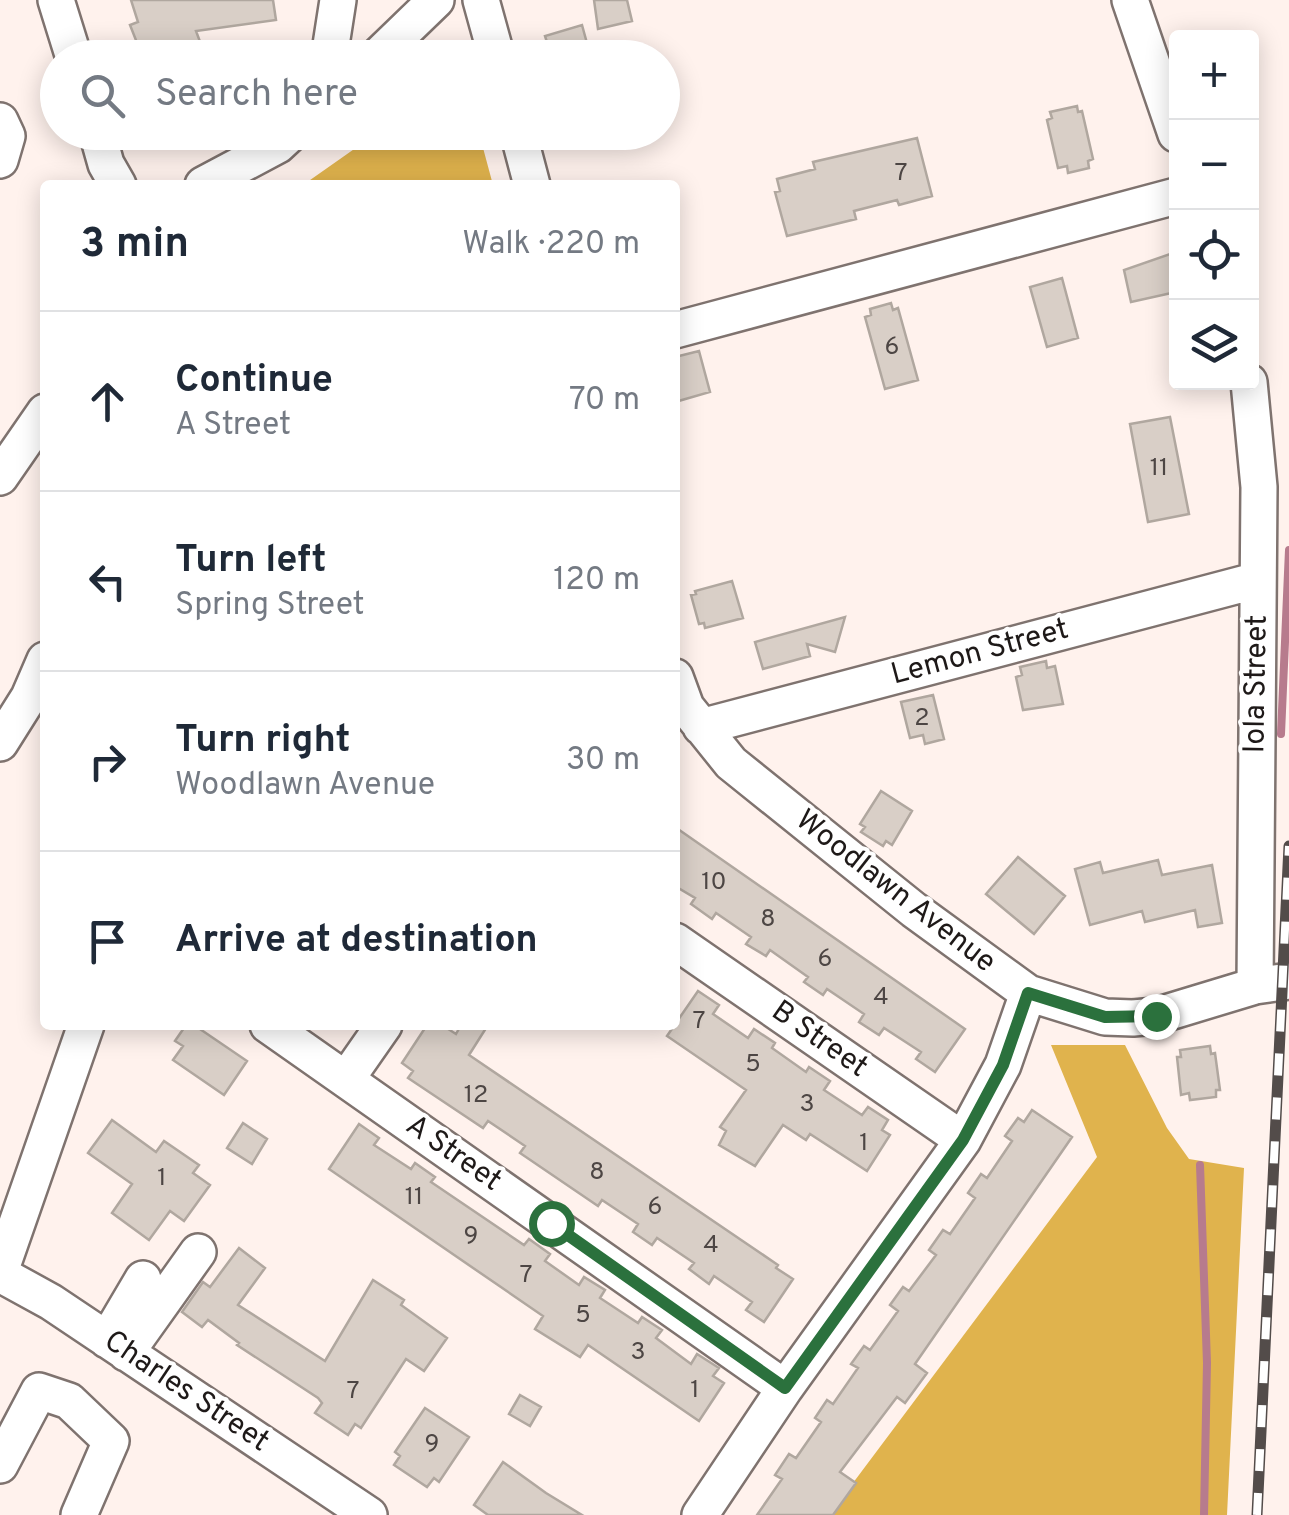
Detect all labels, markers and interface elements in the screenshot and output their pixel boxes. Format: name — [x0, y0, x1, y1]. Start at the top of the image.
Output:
map controls — [1169, 30, 1259, 390]
button: + — [1169, 30, 1259, 120]
search box — [40, 40, 680, 150]
icon: search — [75, 68, 130, 123]
text: Search here — [155, 71, 358, 120]
button: − — [1169, 120, 1259, 210]
house number: 7 — [894, 158, 908, 190]
button: locate — [1169, 210, 1259, 300]
text: 3 min — [80, 219, 189, 272]
text: Walk · 220 m — [462, 225, 640, 265]
button: layers — [1169, 300, 1259, 390]
house number: 6 — [885, 332, 899, 364]
text: Continue — [175, 357, 333, 406]
icon: ahead — [80, 374, 135, 429]
text: 70 m — [569, 381, 640, 421]
text: A Street — [175, 406, 291, 446]
house number: 11 — [1150, 453, 1168, 485]
text: Turn left — [175, 537, 327, 586]
icon: left — [80, 554, 135, 609]
text: 120 m — [553, 561, 640, 601]
text: Spring Street — [175, 586, 365, 626]
street label: Lemon Street — [887, 612, 1073, 694]
street label: Iola Street — [1237, 614, 1277, 754]
house number: 2 — [914, 703, 930, 735]
text: Turn right — [175, 717, 350, 766]
icon: right — [80, 734, 135, 789]
text: 30 m — [566, 741, 640, 781]
text: Woodlawn Avenue — [175, 766, 435, 806]
street label: Woodlawn Avenue — [788, 802, 1002, 982]
house number: 10 — [701, 867, 727, 899]
house number: 8 — [760, 904, 776, 936]
icon: arrive — [80, 914, 135, 969]
text: Arrive at destination — [175, 917, 538, 966]
house number: 6 — [818, 944, 832, 976]
house number: 4 — [873, 982, 889, 1014]
street label: B Street — [764, 993, 874, 1087]
route end — [1134, 994, 1180, 1040]
house number: 7 — [692, 1006, 706, 1038]
house number: 5 — [745, 1049, 761, 1081]
house number: 12 — [464, 1080, 488, 1112]
house number: 3 — [799, 1089, 815, 1121]
street label: A Street — [398, 1108, 508, 1200]
house number: 1 — [859, 1128, 869, 1160]
house number: 8 — [589, 1157, 605, 1189]
house number: 1 — [157, 1163, 167, 1195]
house number: 11 — [405, 1182, 423, 1214]
house number: 6 — [648, 1192, 662, 1224]
route start — [529, 1201, 575, 1247]
house number: 9 — [464, 1221, 478, 1253]
house number: 4 — [703, 1230, 719, 1262]
house number: 7 — [519, 1260, 533, 1292]
house number: 5 — [575, 1300, 591, 1332]
street label: Charles Street — [96, 1323, 276, 1461]
house number: 3 — [630, 1337, 646, 1369]
house number: 1 — [690, 1375, 700, 1407]
house number: 7 — [346, 1376, 360, 1408]
house number: 9 — [425, 1429, 439, 1461]

